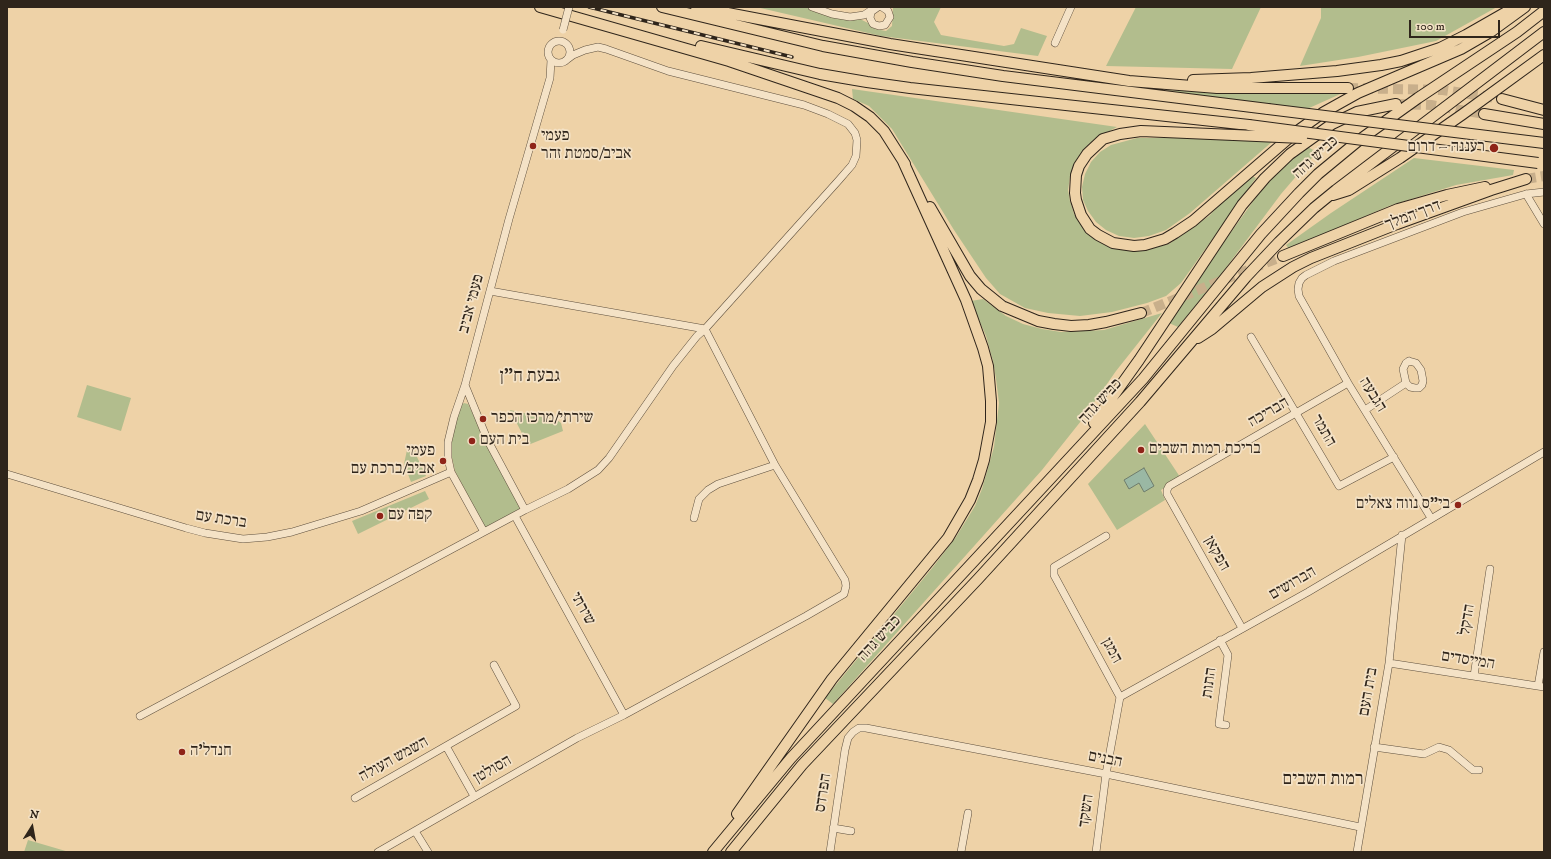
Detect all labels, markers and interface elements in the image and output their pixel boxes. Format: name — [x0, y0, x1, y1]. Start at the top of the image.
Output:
scale bar — [1411, 12, 1502, 38]
text: 100 m — [1416, 19, 1445, 34]
place label: פעמי אביב/סמטת זהר — [541, 127, 632, 165]
street label: כביש גהה — [1289, 132, 1343, 184]
place label: רעננה – דרום — [1408, 138, 1485, 158]
marker: פעמי אביב/סמטת זהר — [528, 141, 538, 151]
marker: רעננה – דרום — [1488, 142, 1500, 154]
street label: דרך המלך — [1382, 197, 1444, 235]
street label: פעמי אביב — [455, 272, 489, 336]
district label: גבעת ח"ן — [500, 366, 560, 388]
street label: הגבעה — [1354, 374, 1390, 416]
street label: כביש גהה — [1075, 375, 1127, 429]
street label: הבריכה — [1245, 394, 1293, 432]
place label: שירתי/מרכז הכפר — [491, 409, 593, 429]
street label: התמר — [1306, 412, 1340, 450]
marker: שירתי/מרכז הכפר — [478, 414, 488, 424]
place label: בית העם — [480, 431, 529, 451]
marker: בית העם — [467, 436, 477, 446]
place label: בריכת רמות השבים — [1149, 440, 1261, 460]
place label: פעמי אביב/ברכת עם — [351, 442, 435, 480]
marker: בריכת רמות השבים — [1136, 445, 1146, 455]
marker: פעמי אביב/ברכת עם — [438, 456, 448, 466]
place label: בי"ס נווה צאלים — [1356, 495, 1450, 515]
marker: בי"ס נווה צאלים — [1453, 500, 1463, 510]
street label: ברכת עם — [194, 506, 248, 534]
place label: קפה עם — [388, 506, 432, 526]
marker: קפה עם — [375, 511, 385, 521]
street label: הפקאן — [1199, 533, 1233, 575]
street label: הברושים — [1266, 563, 1320, 605]
street label: שירתי — [565, 589, 599, 629]
street label: הדקל — [1456, 603, 1480, 637]
street label: כביש גהה — [854, 612, 906, 666]
street label: המגן — [1096, 635, 1126, 667]
street label: המייסדים — [1440, 647, 1496, 675]
street label: התות — [1198, 666, 1222, 700]
street label: בית העם — [1355, 666, 1383, 718]
street label: השמש העולה — [356, 733, 432, 787]
place label: חנדל'ה — [190, 742, 232, 762]
marker: חנדל'ה — [177, 747, 187, 757]
street label: הבנים — [1086, 747, 1124, 773]
street label: הסולטן — [471, 751, 515, 789]
district label: רמות השבים — [1283, 769, 1363, 791]
street label: הפרדס — [811, 772, 837, 814]
street label: השקד — [1075, 793, 1099, 829]
north arrow — [12, 807, 52, 847]
text: N — [29, 807, 40, 823]

